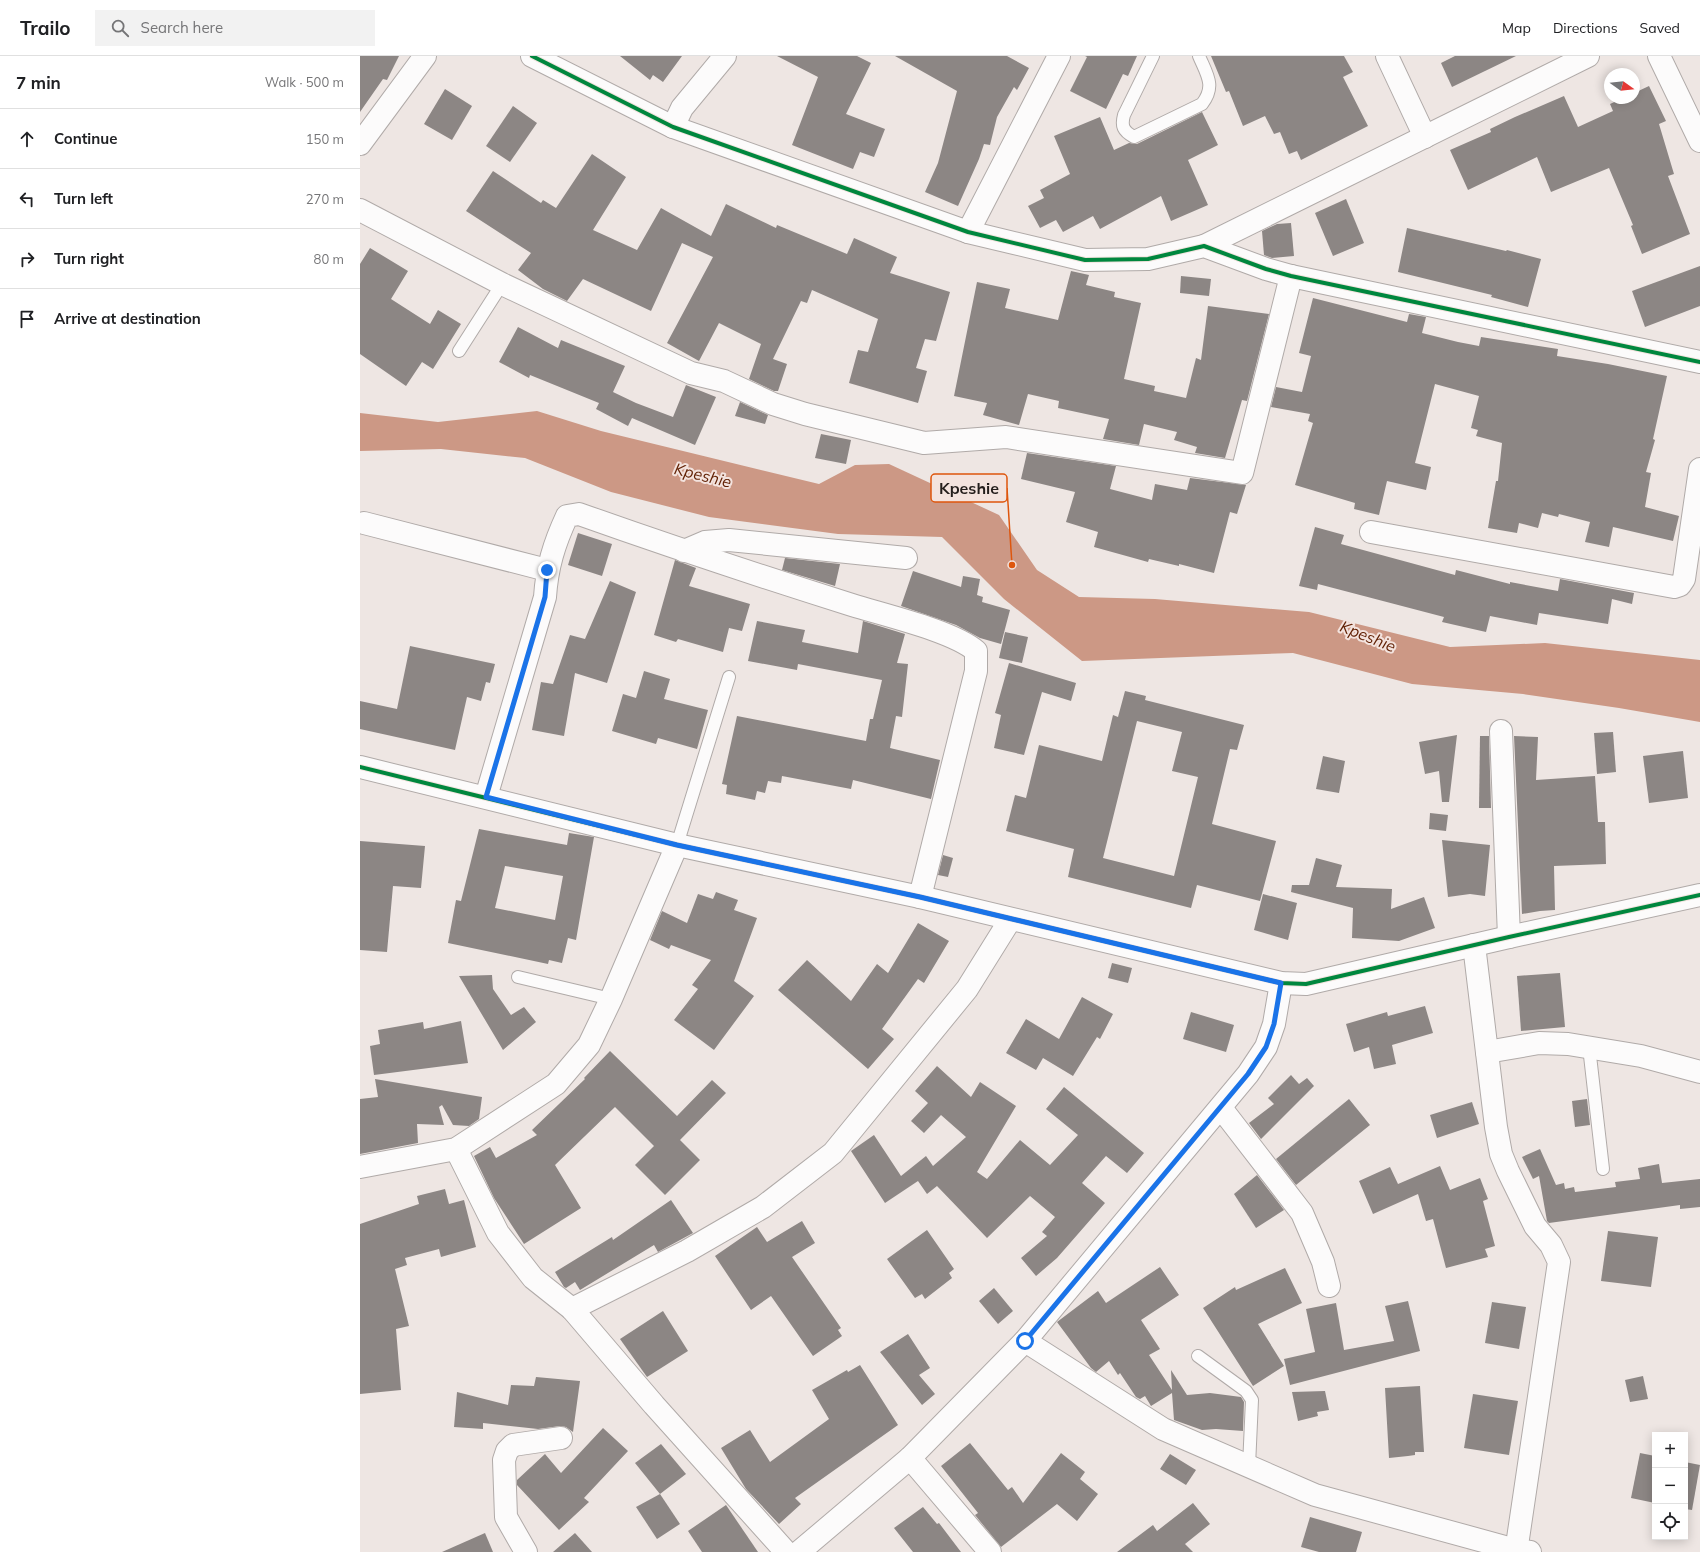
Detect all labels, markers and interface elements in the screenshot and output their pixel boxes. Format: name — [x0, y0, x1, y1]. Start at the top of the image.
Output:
search box — [95, 10, 375, 46]
text: Trailo — [20, 16, 71, 40]
icon: search — [109, 17, 131, 39]
text: Search here — [141, 18, 223, 37]
text: Map — [1502, 19, 1531, 37]
text: Directions — [1553, 19, 1618, 37]
text: Saved — [1640, 19, 1680, 37]
north arrow — [1604, 68, 1640, 104]
text: 7 min — [16, 72, 61, 93]
text: Walk · 500 m — [265, 74, 344, 90]
icon: ahead — [16, 128, 38, 150]
text: Continue — [54, 129, 117, 148]
text: 150 m — [306, 131, 344, 147]
icon: left — [16, 188, 38, 210]
text: Turn left — [54, 189, 113, 208]
text: 270 m — [306, 191, 344, 207]
icon: right — [16, 248, 38, 270]
text: Turn right — [54, 249, 124, 268]
text: 80 m — [314, 251, 344, 267]
icon: arrive — [16, 308, 38, 330]
text: Arrive at destination — [54, 309, 201, 328]
water label: Kpeshie — [672, 458, 734, 492]
callout: Kpeshie — [931, 474, 1007, 502]
text: Kpeshie — [939, 478, 999, 498]
route end — [538, 561, 556, 579]
water label: Kpeshie — [1337, 616, 1399, 656]
route start — [1016, 1332, 1034, 1350]
map controls — [1652, 1432, 1688, 1540]
button: + — [1652, 1432, 1688, 1468]
button: − — [1652, 1468, 1688, 1504]
button: locate — [1652, 1504, 1688, 1540]

